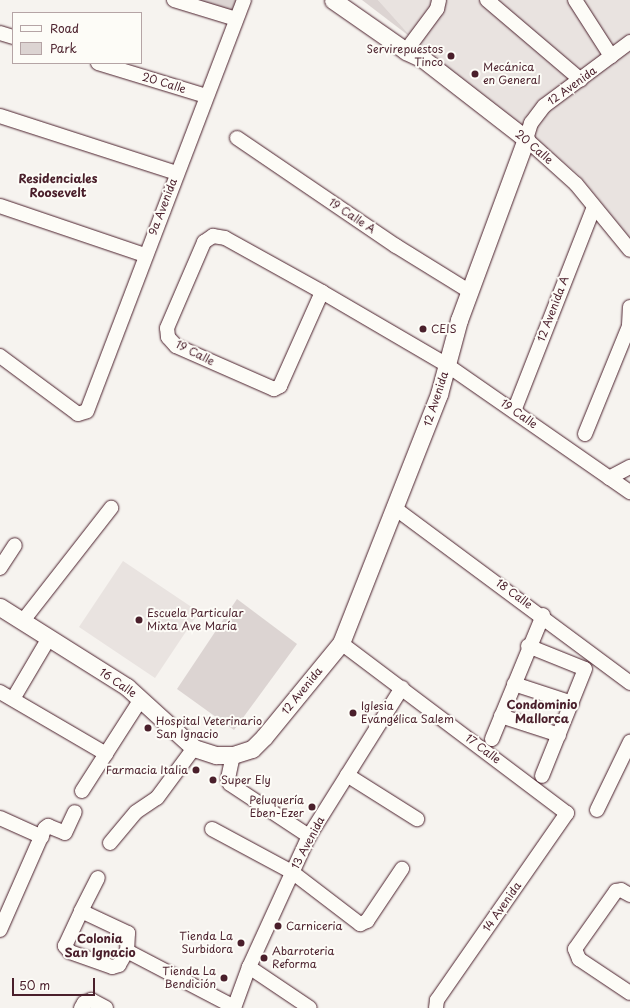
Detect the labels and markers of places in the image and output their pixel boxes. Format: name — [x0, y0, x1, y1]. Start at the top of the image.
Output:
place label: Servirepuestos Tinco — [367, 43, 443, 69]
marker: Servirepuestos Tinco — [446, 51, 456, 61]
place label: Mecánica en General — [483, 61, 541, 87]
marker: Mecánica en General — [470, 69, 480, 79]
place label: CEIS — [431, 322, 457, 336]
marker: CEIS — [418, 324, 428, 334]
place label: Escuela Particular Mixta Ave María — [147, 607, 243, 633]
marker: Escuela Particular Mixta Ave María — [134, 615, 144, 625]
place label: Iglesia Evangélica Salem — [361, 700, 454, 726]
marker: Iglesia Evangélica Salem — [348, 708, 358, 718]
place label: Hospital Veterinario San Ignacio — [156, 715, 262, 741]
marker: Hospital Veterinario San Ignacio — [143, 723, 153, 733]
place label: Farmacia Italia — [106, 763, 188, 777]
marker: Farmacia Italia — [191, 765, 201, 775]
place label: Super Ely — [221, 773, 272, 787]
marker: Super Ely — [208, 775, 218, 785]
place label: Peluquería Eben-Ezer — [249, 794, 304, 820]
marker: Peluquería Eben-Ezer — [307, 802, 317, 812]
place label: Carniceria — [286, 919, 343, 933]
marker: Carniceria — [273, 921, 283, 931]
place label: Tienda La Surbidora — [180, 930, 233, 956]
marker: Tienda La Surbidora — [236, 938, 246, 948]
place label: Abarroteria Reforma — [272, 945, 334, 971]
marker: Abarroteria Reforma — [259, 953, 269, 963]
place label: Tienda La Bendición — [163, 965, 216, 991]
marker: Tienda La Bendición — [219, 973, 229, 983]

